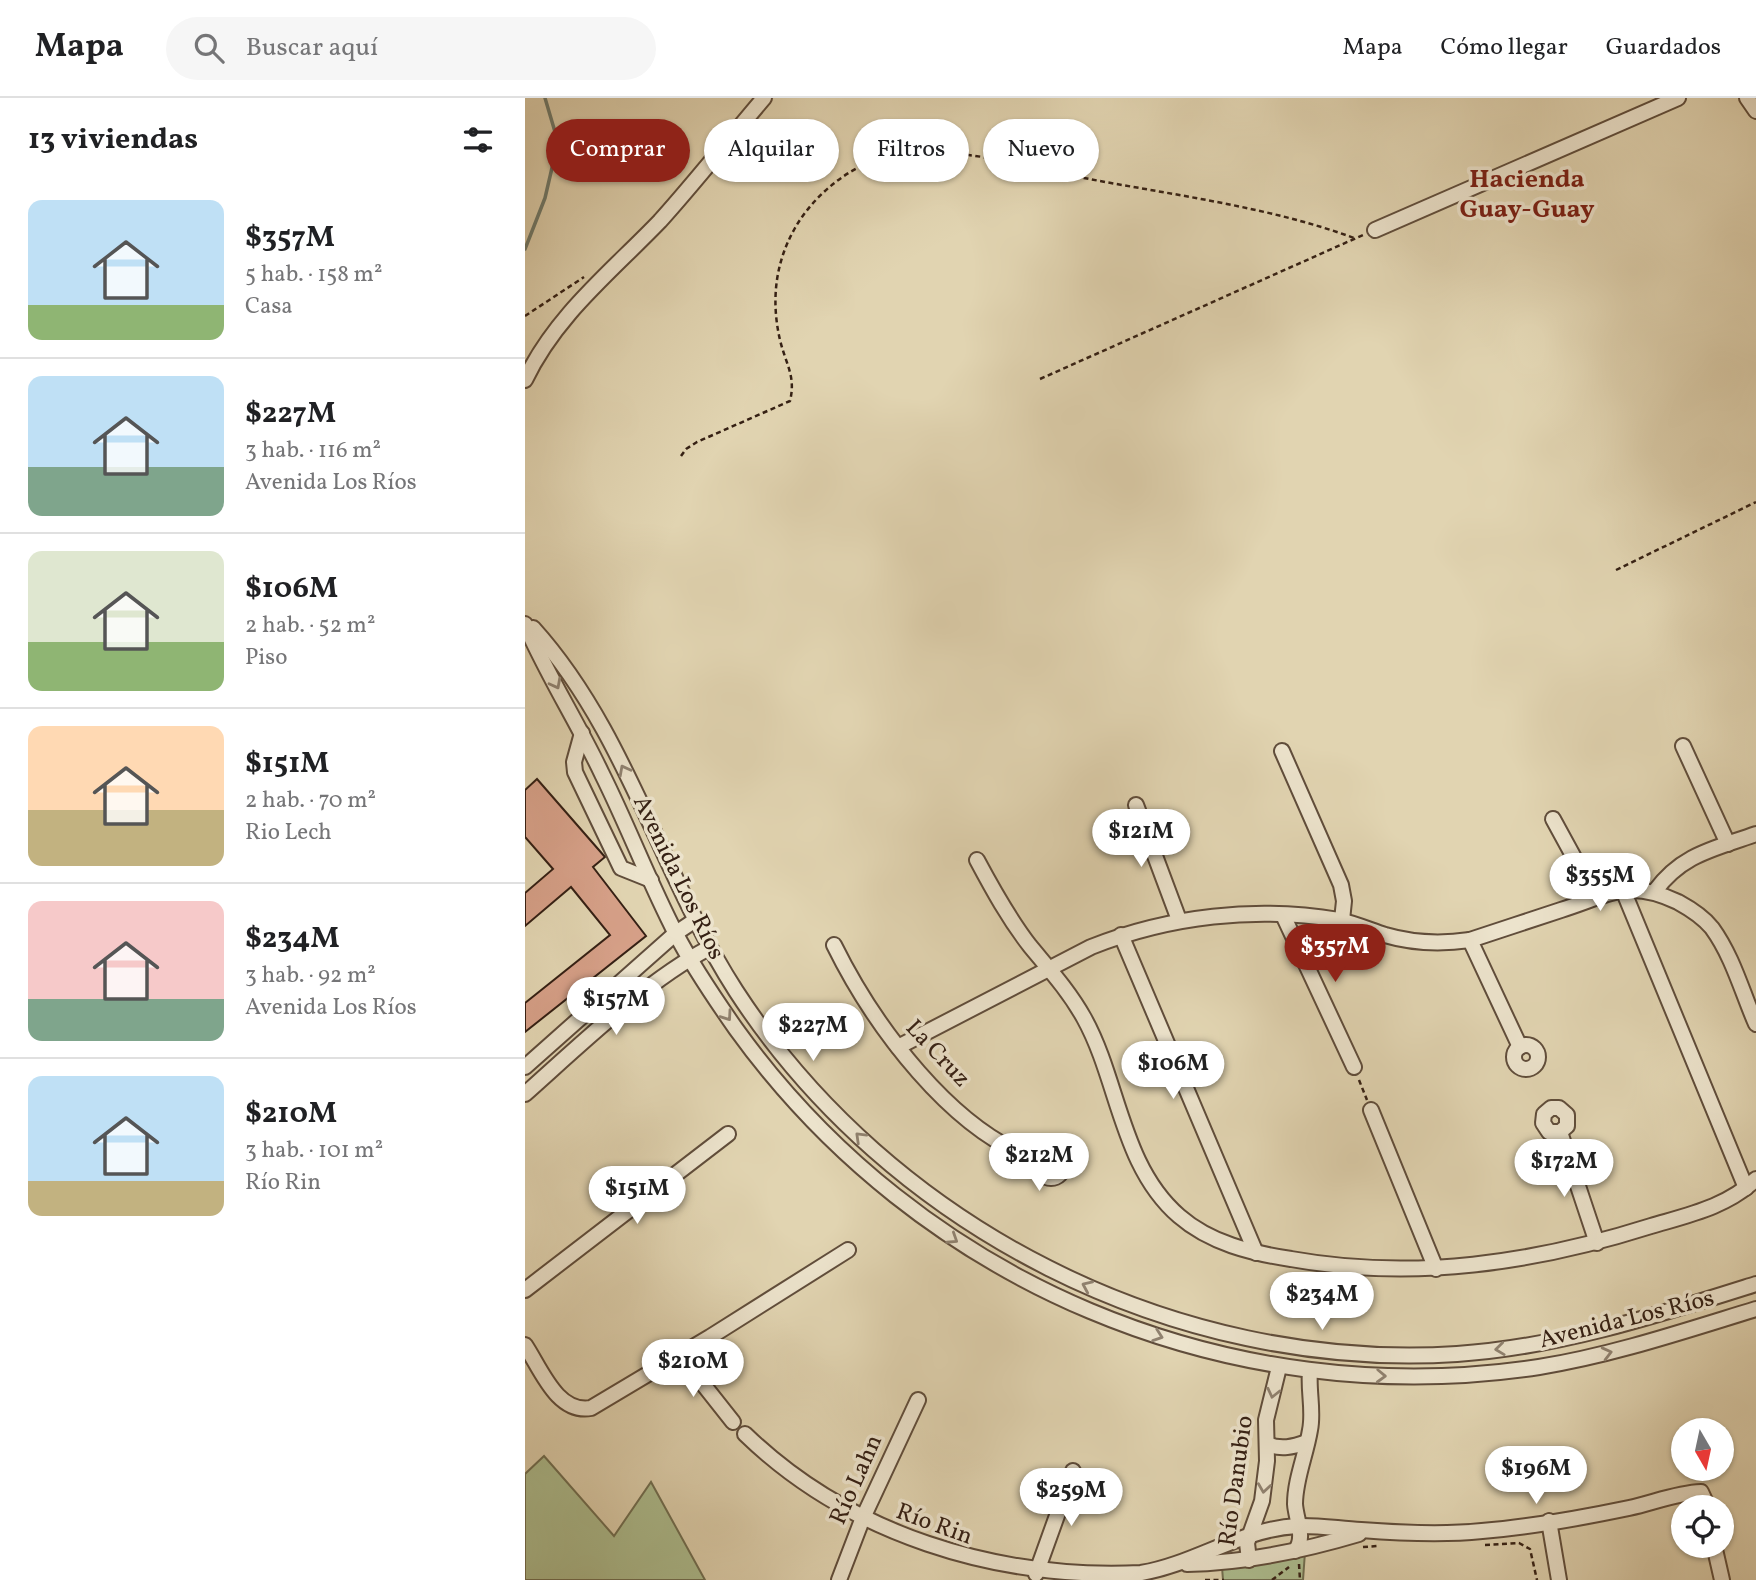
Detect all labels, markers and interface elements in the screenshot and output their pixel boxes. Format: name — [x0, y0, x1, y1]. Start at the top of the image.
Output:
search box — [166, 17, 656, 80]
text: Mapa — [35, 25, 124, 71]
icon: search — [190, 29, 228, 67]
text: Buscar aquí — [246, 30, 378, 66]
text: Mapa — [1343, 31, 1403, 65]
text: Cómo llegar — [1441, 31, 1568, 65]
text: Guardados — [1606, 31, 1721, 65]
text: 13 viviendas — [28, 119, 198, 161]
chip: Comprar — [546, 119, 690, 182]
chip: Alquilar — [704, 119, 839, 182]
chip: Filtros — [853, 119, 969, 182]
chip: Nuevo — [983, 119, 1099, 182]
icon: filters — [459, 121, 497, 159]
district label: Hacienda Guay-Guay — [1459, 162, 1595, 228]
text: $357M — [245, 217, 335, 259]
icon: home — [84, 228, 168, 312]
text: 5 hab. · 158 m² — [245, 259, 382, 291]
text: Casa — [245, 291, 293, 323]
text: $227M — [245, 393, 336, 435]
icon: home — [84, 404, 168, 488]
text: 3 hab. · 116 m² — [245, 435, 381, 467]
text: Avenida Los Ríos — [245, 467, 417, 499]
text: $106M — [245, 568, 338, 610]
icon: home — [84, 579, 168, 663]
text: 2 hab. · 52 m² — [245, 610, 375, 642]
text: Piso — [245, 642, 287, 674]
one-way arrow — [548, 677, 561, 689]
text: $151M — [245, 743, 329, 785]
icon: home — [84, 754, 168, 838]
one-way arrow — [618, 765, 632, 778]
text: 2 hab. · 70 m² — [245, 785, 376, 817]
street label: Avenida Los Ríos — [623, 790, 733, 966]
pin: $121M — [1092, 810, 1190, 869]
text: $121M — [1108, 816, 1174, 848]
text: Rio Lech — [245, 817, 332, 849]
pin: $355M — [1551, 854, 1649, 913]
text: $355M — [1566, 860, 1634, 892]
text: $234M — [245, 918, 339, 960]
pin: $357M — [1286, 924, 1384, 984]
icon: home — [84, 929, 168, 1013]
text: $357M — [1301, 931, 1369, 963]
text: 3 hab. · 92 m² — [245, 960, 376, 992]
pin: $157M — [567, 978, 665, 1037]
text: $157M — [583, 984, 649, 1016]
text: Avenida Los Ríos — [245, 992, 417, 1024]
pin: $227M — [764, 1004, 862, 1063]
one-way arrow — [719, 1008, 731, 1021]
text: $227M — [778, 1010, 848, 1042]
street label: La Cruz — [897, 1013, 977, 1095]
pin: $106M — [1124, 1042, 1222, 1101]
text: $106M — [1137, 1048, 1209, 1080]
text: $210M — [245, 1093, 337, 1135]
icon: home — [84, 1104, 168, 1188]
one-way arrow — [855, 1133, 868, 1146]
pin: $212M — [990, 1134, 1088, 1193]
text: 3 hab. · 101 m² — [245, 1135, 383, 1167]
text: $212M — [1005, 1140, 1073, 1172]
pin: $172M — [1515, 1140, 1613, 1199]
text: $172M — [1530, 1146, 1598, 1178]
pin: $151M — [588, 1166, 686, 1226]
text: Río Rin — [245, 1167, 321, 1199]
text: $151M — [605, 1173, 669, 1205]
one-way arrow — [946, 1230, 959, 1243]
pin: $234M — [1273, 1272, 1371, 1332]
text: $234M — [1286, 1279, 1358, 1311]
one-way arrow — [1082, 1280, 1094, 1294]
street label: Avenida Los Ríos — [1536, 1282, 1718, 1358]
one-way arrow — [1151, 1328, 1164, 1342]
pin: $210M — [644, 1340, 742, 1399]
one-way arrow — [1494, 1342, 1506, 1357]
text: $210M — [658, 1346, 728, 1378]
one-way arrow — [1601, 1347, 1613, 1361]
one-way arrow — [1376, 1369, 1387, 1384]
one-way arrow — [1267, 1387, 1282, 1399]
street label: Río Danubio — [1211, 1413, 1263, 1549]
north arrow — [1671, 1418, 1734, 1480]
map controls — [1671, 1418, 1734, 1558]
street label: Río Lahn — [822, 1430, 892, 1530]
pin: $196M — [1487, 1446, 1585, 1506]
text: $196M — [1501, 1453, 1571, 1485]
pin: $259M — [1022, 1468, 1120, 1528]
text: $259M — [1036, 1475, 1106, 1507]
one-way arrow — [1256, 1482, 1271, 1493]
street label: Río Rin — [891, 1495, 977, 1555]
button: locate — [1671, 1495, 1734, 1558]

